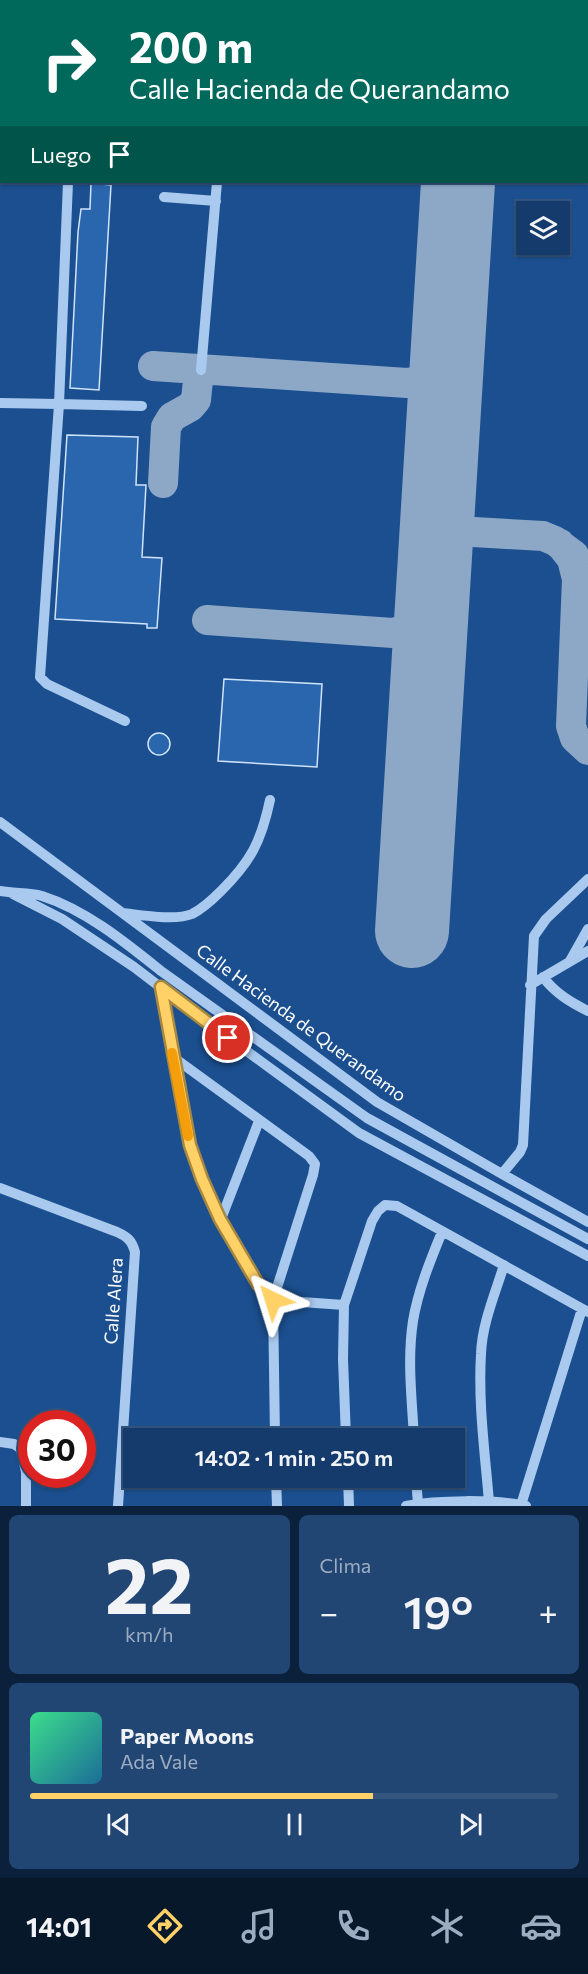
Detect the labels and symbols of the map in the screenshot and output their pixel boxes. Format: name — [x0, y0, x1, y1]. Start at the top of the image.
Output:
street label: Calle Hacienda de Querandamo — [192, 939, 411, 1106]
pin — [202, 1012, 253, 1063]
street label: Calle Alera — [99, 1257, 127, 1345]
position arrow — [241, 1268, 305, 1332]
speed limit sign: 30 — [18, 1410, 96, 1488]

